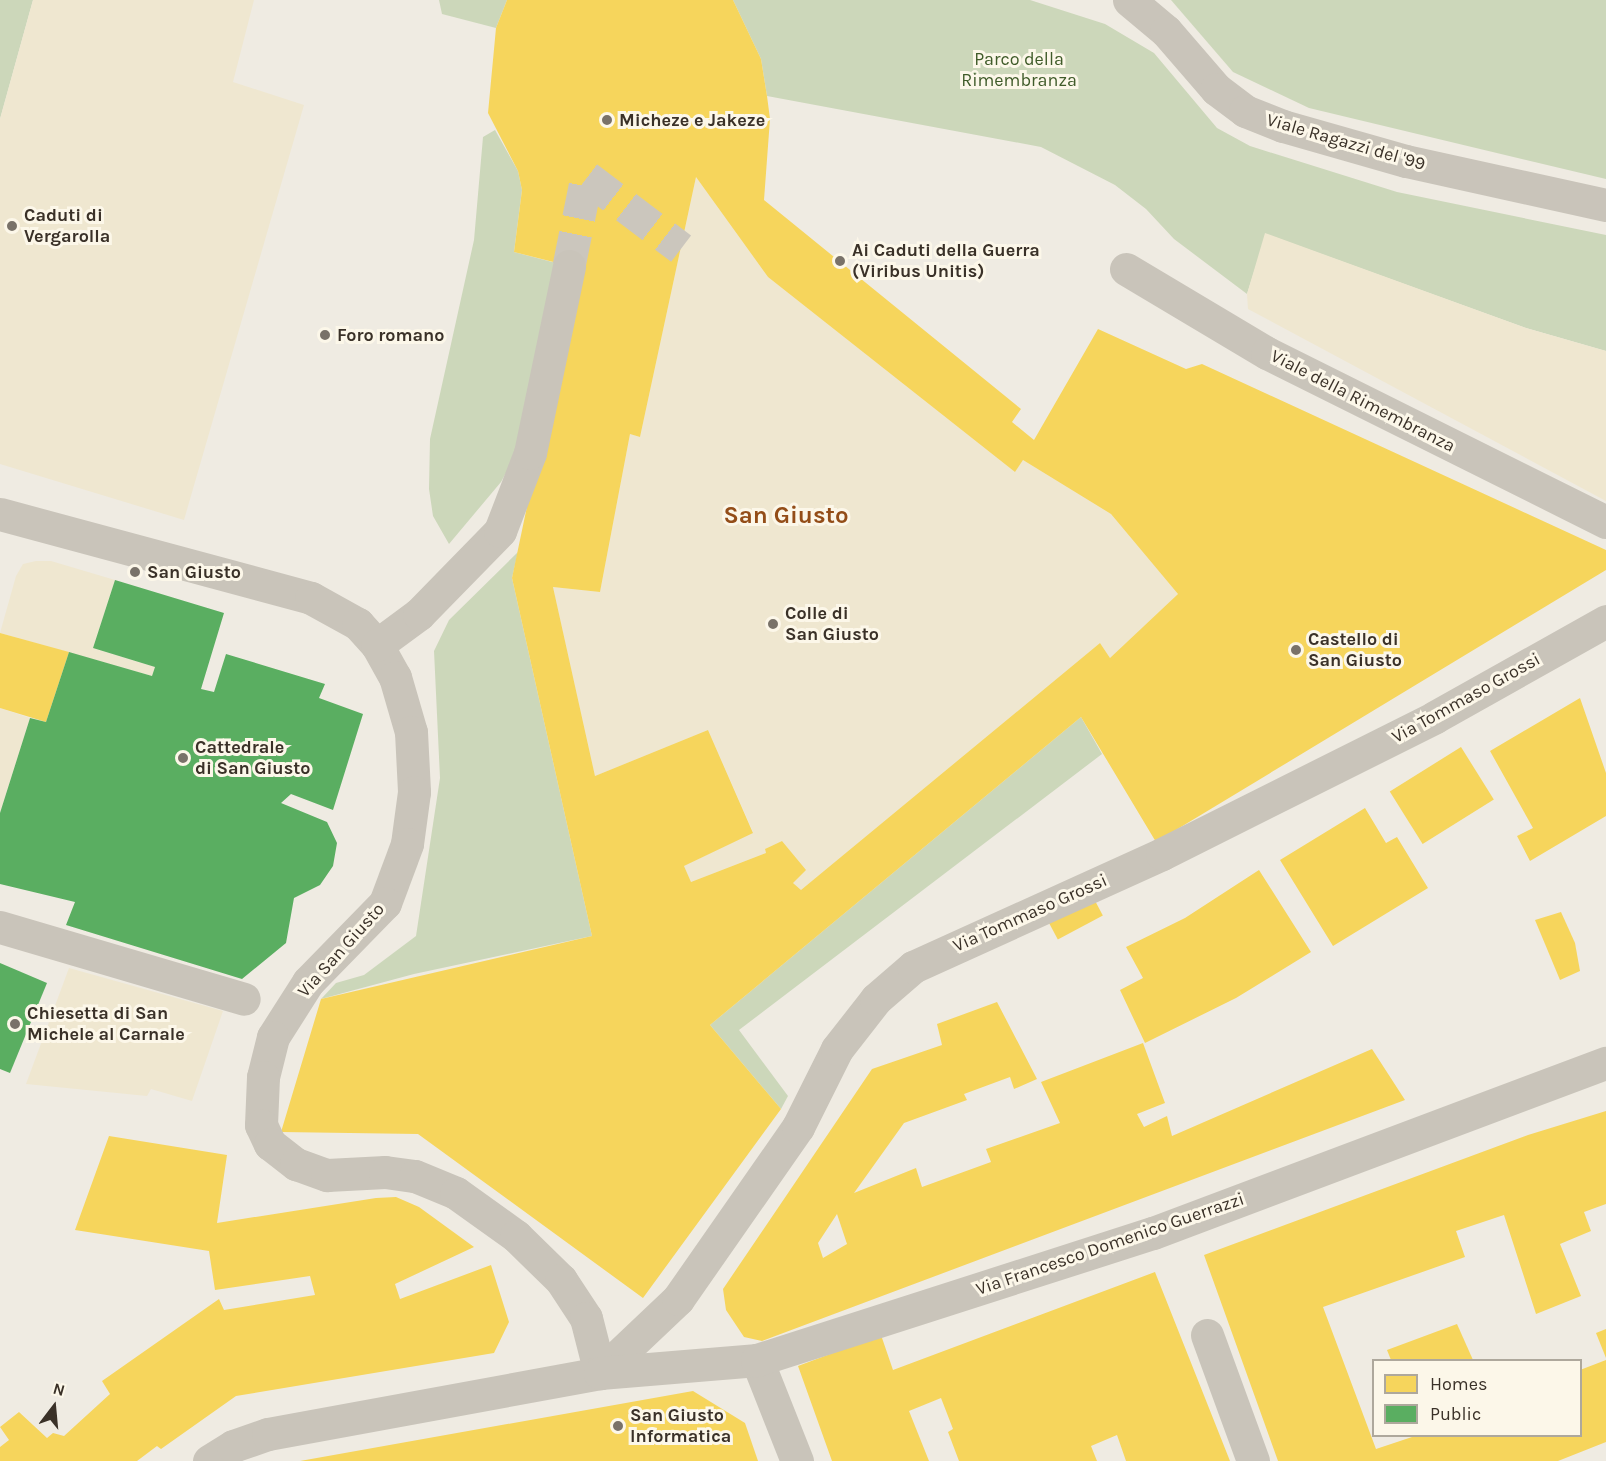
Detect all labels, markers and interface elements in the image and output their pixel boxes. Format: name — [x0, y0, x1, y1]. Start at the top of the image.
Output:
park label: Parco della Rimembranza — [961, 49, 1077, 92]
place label: Micheze e Jakeze — [619, 109, 765, 131]
street label: Viale Ragazzi del '99 — [1264, 109, 1428, 175]
marker: Micheze e Jakeze — [600, 113, 614, 127]
place label: Caduti di Vergarolla — [24, 205, 110, 248]
marker: Caduti di Vergarolla — [5, 219, 19, 233]
place label: Ai Caduti della Guerra (Viribus Unitis) — [852, 240, 1040, 282]
marker: Ai Caduti della Guerra (Viribus Unitis) — [833, 254, 847, 268]
place label: Foro romano — [337, 324, 445, 346]
marker: Foro romano — [318, 328, 332, 342]
street label: Viale della Rimembranza — [1267, 345, 1459, 457]
district label: San Giusto — [723, 502, 849, 530]
place label: San Giusto — [147, 561, 241, 583]
marker: San Giusto — [128, 565, 142, 579]
place label: Colle di San Giusto — [785, 603, 879, 646]
marker: Colle di San Giusto — [766, 617, 780, 631]
place label: Castello di San Giusto — [1308, 629, 1402, 672]
marker: Castello di San Giusto — [1289, 643, 1303, 657]
street label: Via Tommaso Grossi — [1388, 648, 1544, 748]
place label: Cattedrale di San Giusto — [195, 737, 310, 780]
marker: Cattedrale di San Giusto — [176, 751, 190, 765]
street label: Via Tommaso Grossi — [950, 869, 1110, 957]
street label: Via San Giusto — [293, 898, 389, 1002]
place label: Chiesetta di San Michele al Carnale — [27, 1003, 185, 1046]
marker: Chiesetta di San Michele al Carnale — [8, 1017, 22, 1031]
street label: Via Francesco Domenico Guerrazzi — [973, 1188, 1247, 1300]
legend — [1372, 1359, 1582, 1437]
text: Homes — [1430, 1373, 1487, 1395]
north arrow — [24, 1377, 84, 1437]
text: N — [51, 1378, 67, 1400]
text: Public — [1430, 1403, 1481, 1425]
place label: San Giusto Informatica — [630, 1405, 731, 1448]
marker: San Giusto Informatica — [611, 1419, 625, 1433]

